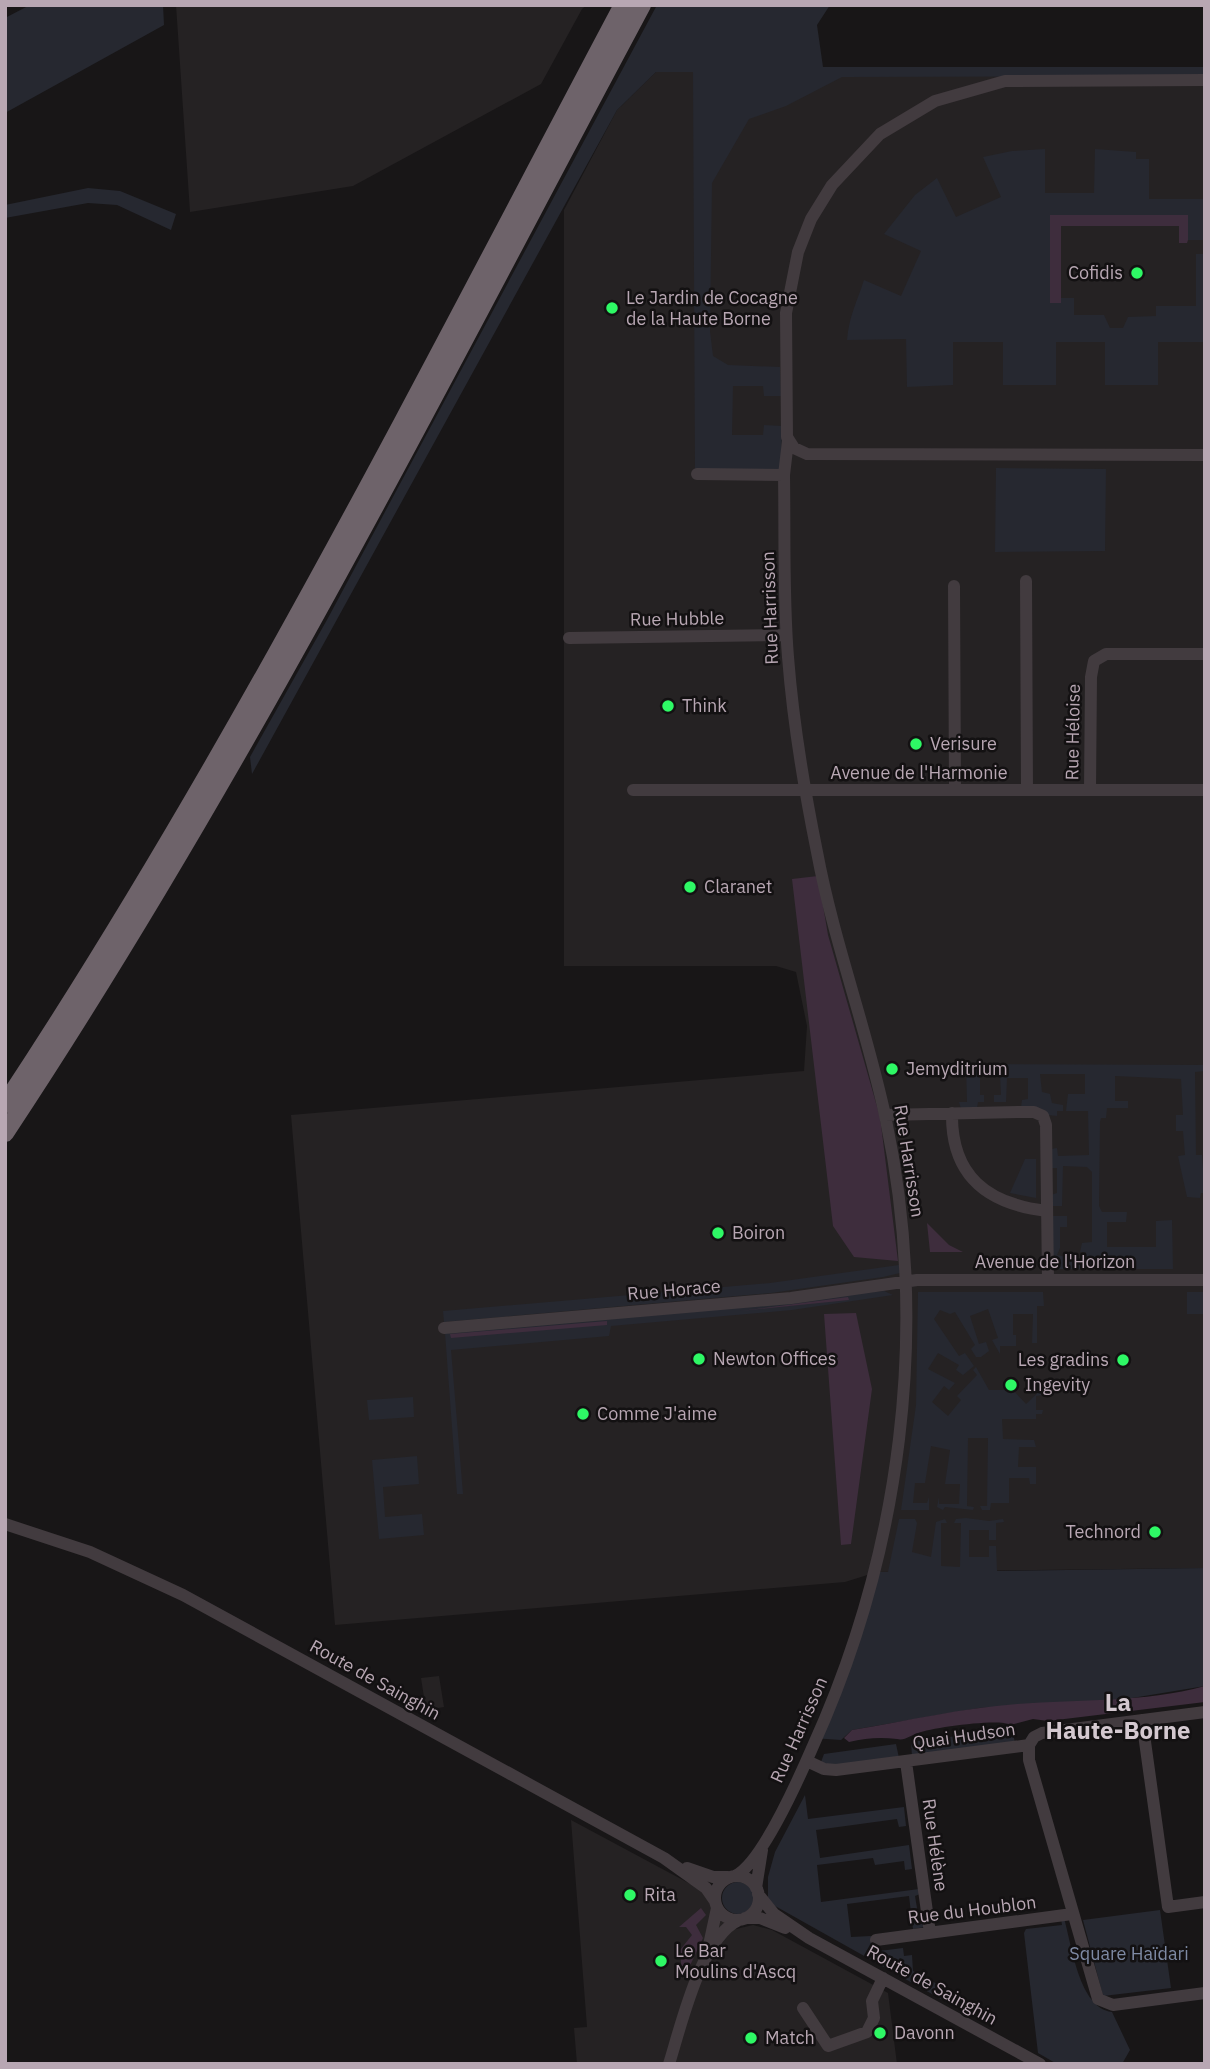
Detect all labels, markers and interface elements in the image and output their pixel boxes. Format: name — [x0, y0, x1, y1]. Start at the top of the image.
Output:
place label: Cofidis — [1068, 261, 1123, 284]
marker: Cofidis — [1129, 265, 1145, 281]
place label: Le Jardin de Cocagne de la Haute Borne — [626, 286, 798, 330]
marker: Le Jardin de Cocagne de la Haute Borne — [604, 300, 620, 316]
street label: Rue Harrisson — [756, 551, 783, 665]
street label: Rue Hubble — [630, 606, 725, 631]
street label: Rue Héloise — [1060, 683, 1085, 780]
place label: Think — [682, 694, 727, 717]
marker: Think — [660, 698, 676, 714]
place label: Verisure — [930, 732, 997, 755]
marker: Verisure — [908, 736, 924, 752]
street label: Avenue de l'Harmonie — [830, 761, 1008, 784]
place label: Claranet — [704, 875, 772, 898]
marker: Claranet — [682, 879, 698, 895]
place label: Jemyditrium — [906, 1057, 1008, 1080]
marker: Jemyditrium — [884, 1061, 900, 1077]
street label: Rue Harrisson — [889, 1103, 930, 1219]
place label: Boiron — [732, 1221, 785, 1244]
marker: Boiron — [710, 1225, 726, 1241]
street label: Avenue de l'Horizon — [975, 1250, 1135, 1273]
street label: Rue Horace — [626, 1274, 722, 1305]
place label: Newton Offices — [713, 1347, 837, 1370]
place label: Les gradins — [1018, 1348, 1109, 1371]
marker: Newton Offices — [691, 1351, 707, 1367]
marker: Les gradins — [1115, 1352, 1131, 1368]
place label: Ingevity — [1025, 1373, 1090, 1396]
marker: Ingevity — [1003, 1377, 1019, 1393]
place label: Comme J'aime — [597, 1402, 717, 1425]
marker: Comme J'aime — [575, 1406, 591, 1422]
place label: Technord — [1065, 1520, 1141, 1543]
marker: Technord — [1147, 1524, 1163, 1540]
street label: Route de Sainghin — [306, 1634, 445, 1725]
street label: Rue Harrisson — [765, 1673, 832, 1786]
district label: La Haute-Borne — [1046, 1686, 1190, 1746]
street label: Quai Hudson — [911, 1717, 1017, 1754]
street label: Rue Hélène — [918, 1797, 953, 1893]
place label: Rita — [644, 1883, 676, 1906]
marker: Rita — [622, 1887, 638, 1903]
street label: Rue du Houblon — [906, 1890, 1038, 1929]
place label: Le Bar Moulins d'Ascq — [675, 1939, 796, 1983]
street label: Route de Sainghin — [863, 1939, 1002, 2030]
park label: Square Haïdari — [1069, 1942, 1189, 1965]
marker: Le Bar Moulins d'Ascq — [653, 1953, 669, 1969]
place label: Davonn — [894, 2021, 955, 2044]
marker: Davonn — [872, 2025, 888, 2041]
place label: Match — [765, 2026, 815, 2049]
marker: Match — [743, 2030, 759, 2046]

